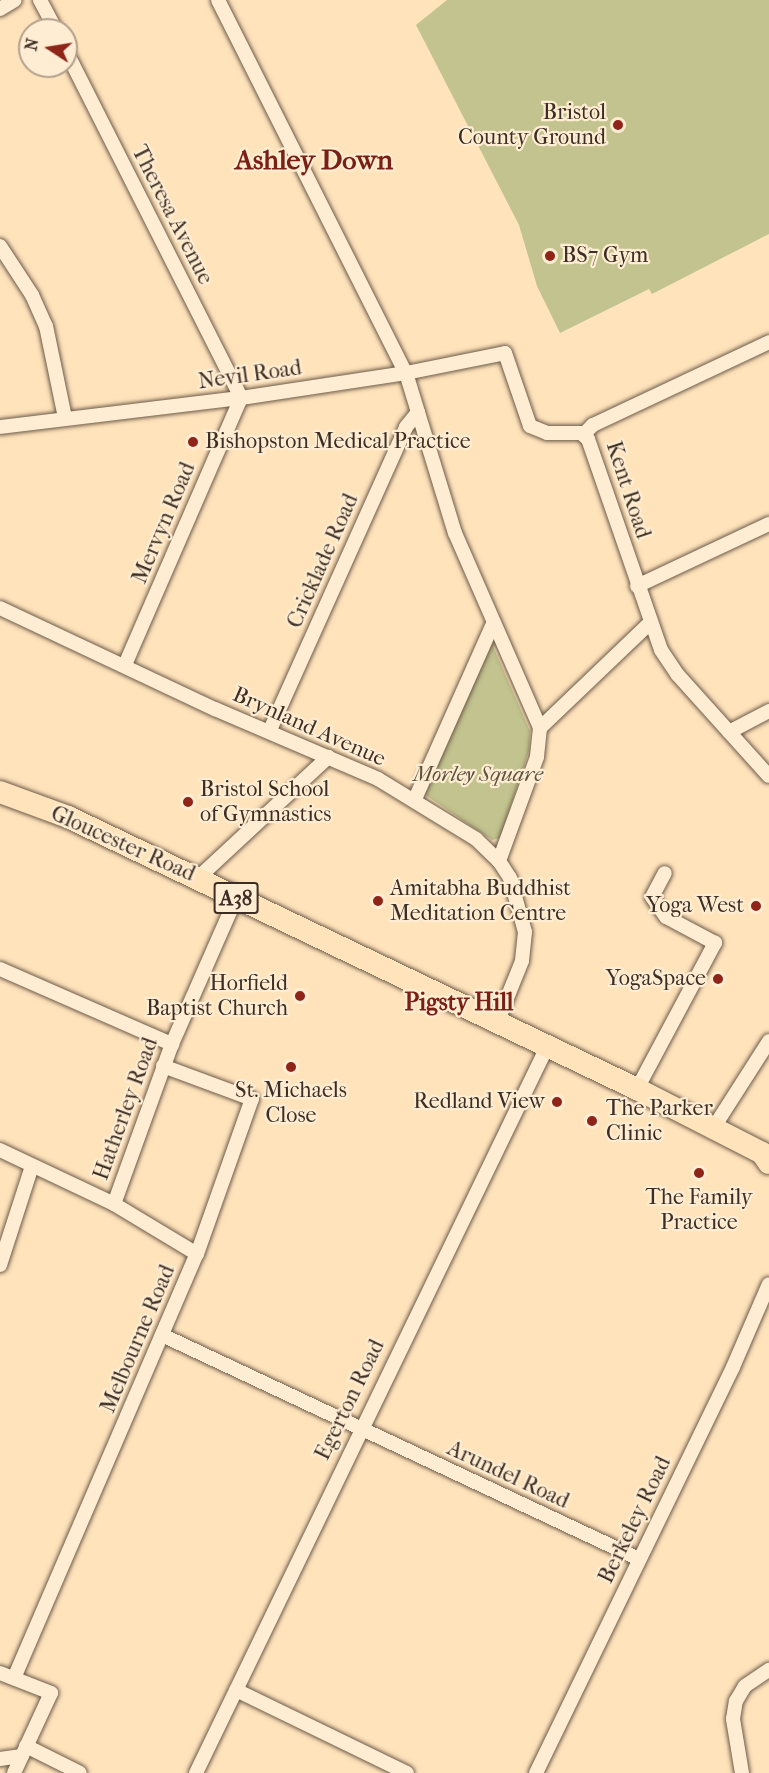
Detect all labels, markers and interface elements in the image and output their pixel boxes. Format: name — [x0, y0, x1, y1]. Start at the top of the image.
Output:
north arrow — [18, 18, 78, 78]
text: N — [21, 37, 42, 52]
place label: Bristol County Ground — [458, 99, 606, 150]
marker: Bristol County Ground — [611, 118, 625, 132]
street label: Theresa Avenue — [126, 141, 218, 289]
district label: Ashley Down — [235, 143, 393, 177]
place label: BS7 Gym — [562, 243, 648, 269]
marker: BS7 Gym — [543, 249, 557, 263]
street label: Nevil Road — [197, 355, 303, 395]
place label: Bishopston Medical Practice — [205, 429, 471, 455]
marker: Bishopston Medical Practice — [186, 435, 200, 449]
street label: Kent Road — [600, 438, 656, 542]
street label: Mervyn Road — [127, 458, 201, 588]
street label: Cricklade Road — [282, 490, 364, 632]
street label: Brynland Avenue — [228, 681, 390, 773]
park label: Morley Square — [413, 762, 543, 788]
place label: Bristol School of Gymnastics — [200, 776, 331, 828]
marker: Bristol School of Gymnastics — [181, 795, 195, 809]
street label: Gloucester Road — [47, 800, 199, 888]
place label: Amitabha Buddhist Meditation Centre — [390, 875, 571, 926]
road number: A38 — [214, 880, 258, 916]
place label: Yoga West — [646, 893, 744, 919]
marker: Amitabha Buddhist Meditation Centre — [371, 894, 385, 908]
marker: Yoga West — [749, 899, 763, 913]
place label: YogaSpace — [606, 966, 706, 992]
place label: Horfield Baptist Church — [146, 970, 288, 1022]
marker: YogaSpace — [711, 972, 725, 986]
marker: Horfield Baptist Church — [293, 989, 307, 1003]
district label: Pigsty Hill — [405, 989, 513, 1017]
street label: Hatherley Road — [88, 1034, 164, 1184]
marker: St. Michaels Close — [284, 1060, 298, 1074]
place label: St. Michaels Close — [235, 1077, 347, 1128]
place label: Redland View — [413, 1089, 545, 1115]
marker: Redland View — [550, 1095, 564, 1109]
place label: The Parker Clinic — [606, 1095, 713, 1146]
marker: The Parker Clinic — [583, 1112, 601, 1130]
marker: The Family Practice — [690, 1164, 708, 1182]
place label: The Family Practice — [645, 1184, 753, 1236]
street label: Melbourne Road — [95, 1261, 181, 1417]
street label: Egerton Road — [309, 1335, 391, 1465]
street label: Arundel Road — [443, 1435, 573, 1515]
street label: Berkeley Road — [593, 1452, 677, 1588]

